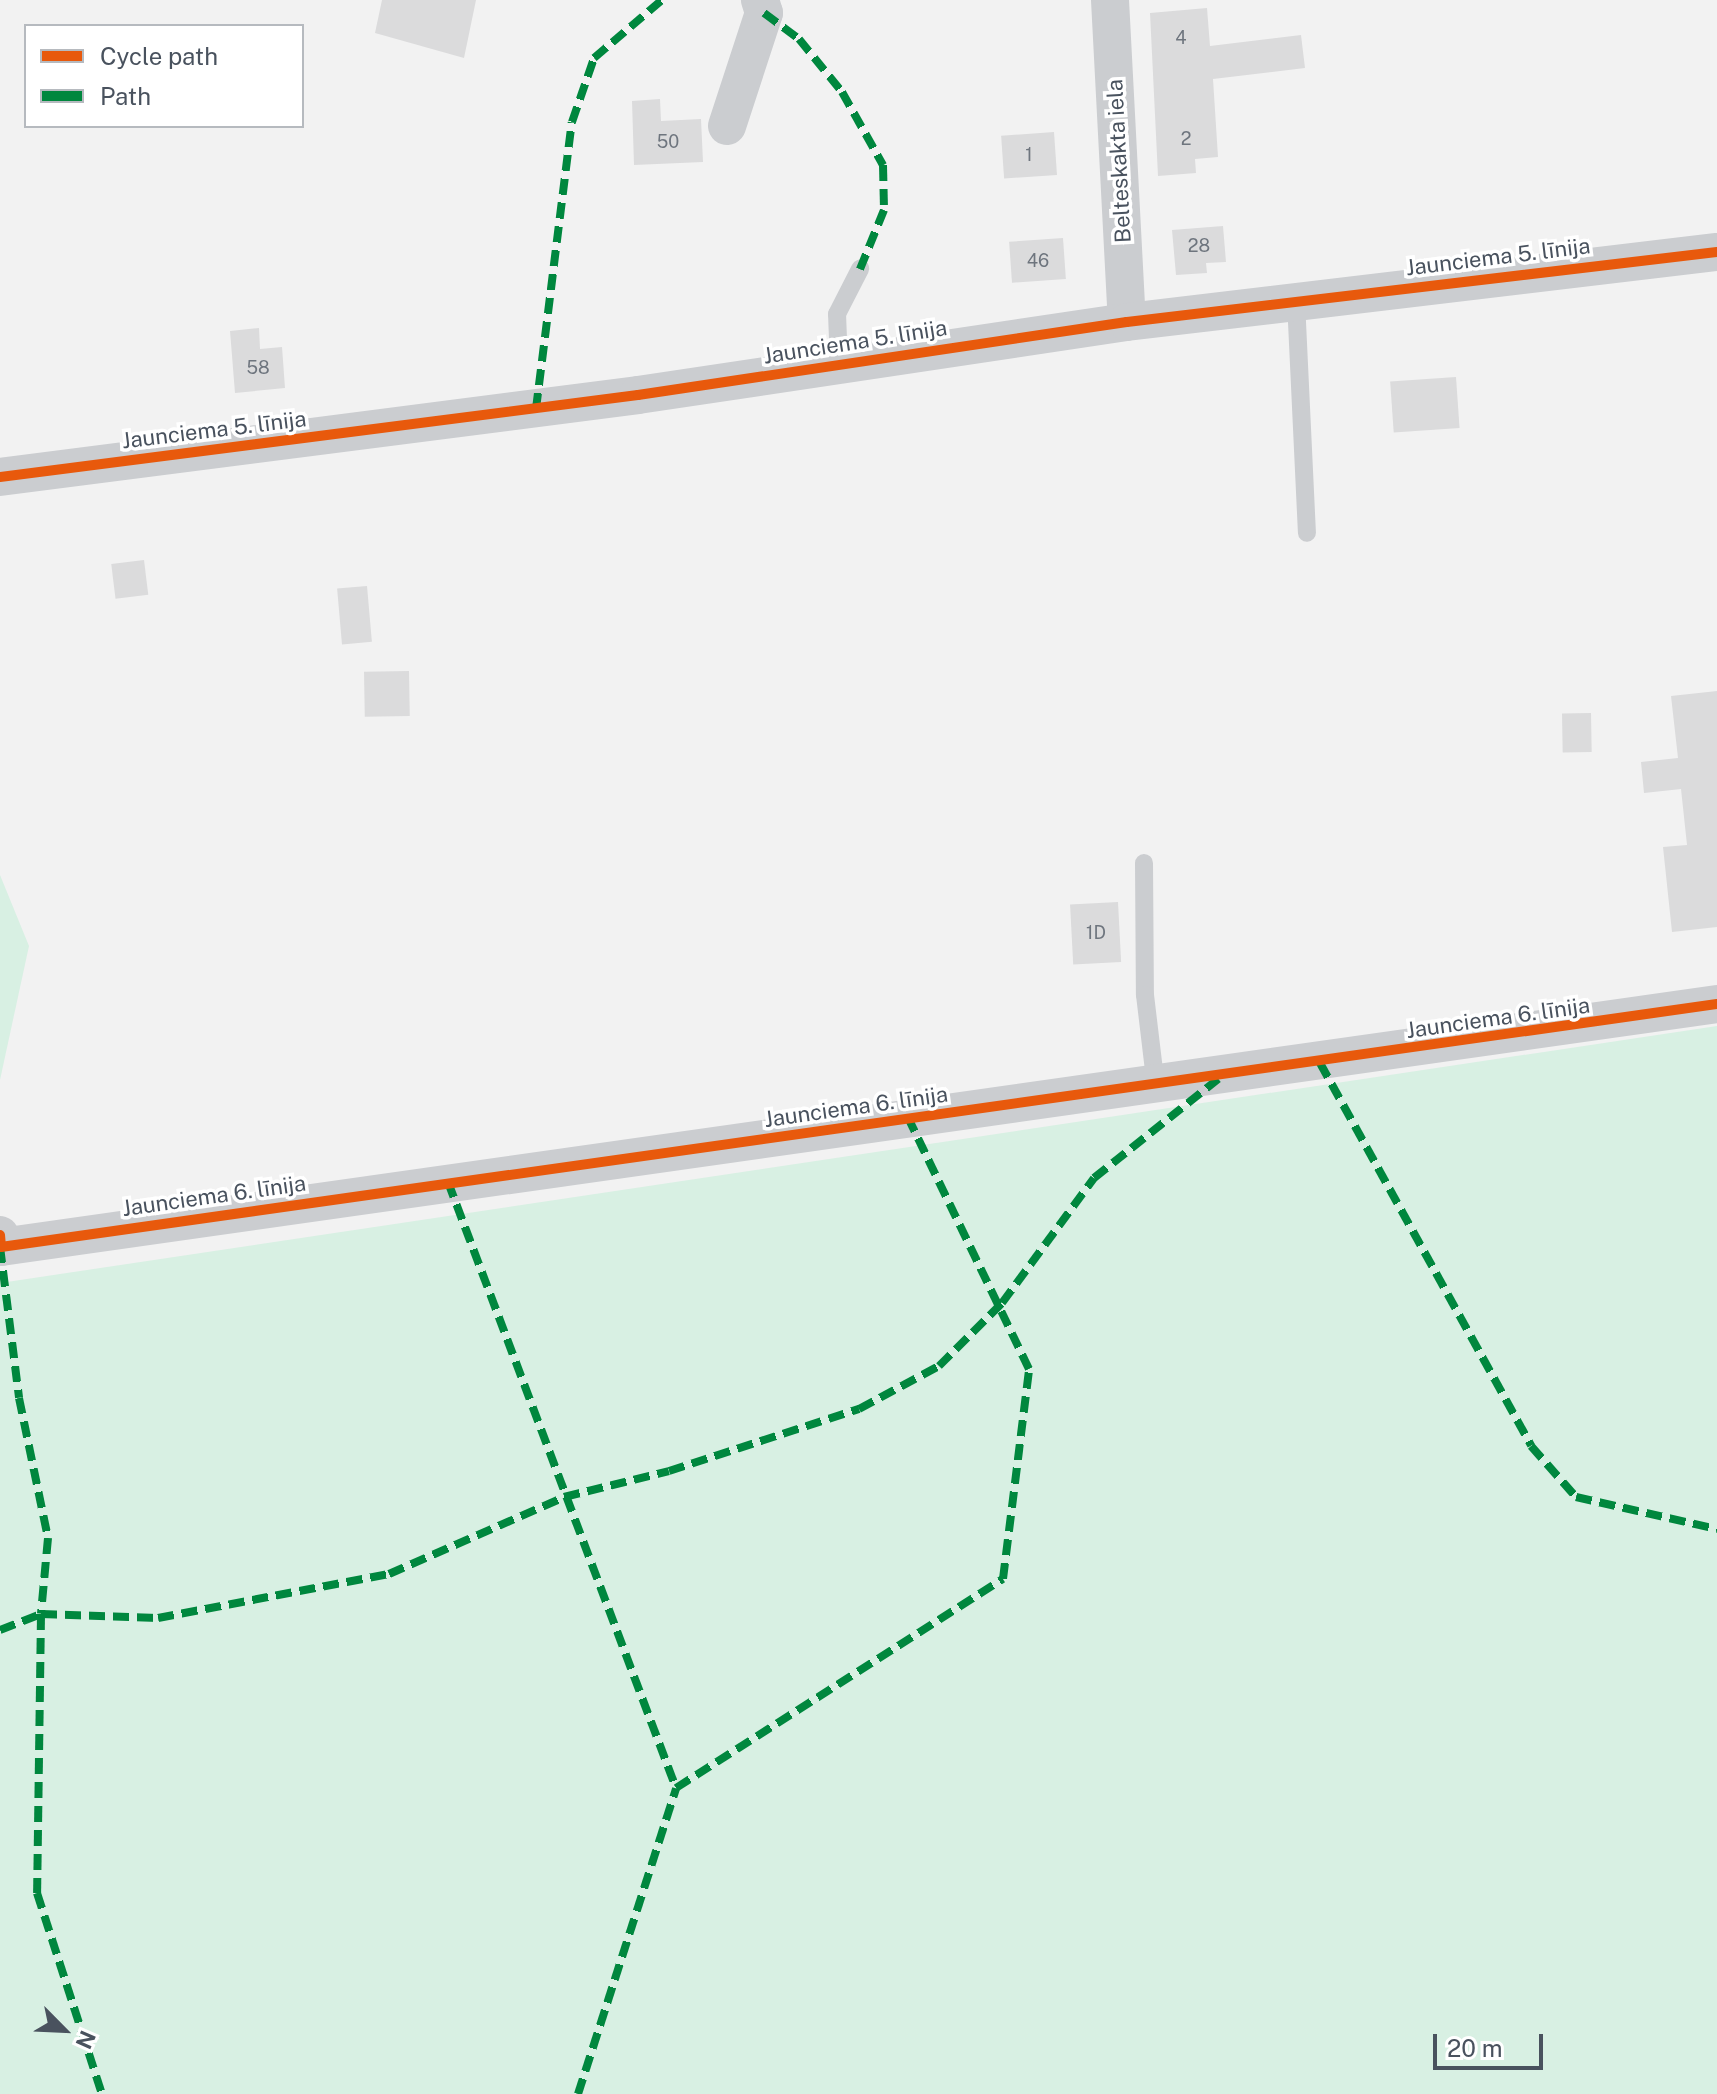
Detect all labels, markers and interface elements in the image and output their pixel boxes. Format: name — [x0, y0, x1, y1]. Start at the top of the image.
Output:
legend — [24, 24, 304, 128]
house number: 4 — [1175, 27, 1187, 49]
text: Cycle path — [100, 42, 218, 70]
street label: Belteskakta iela — [1102, 79, 1136, 243]
text: Path — [100, 82, 151, 110]
house number: 2 — [1181, 128, 1191, 150]
house number: 50 — [657, 131, 679, 153]
house number: 1 — [1025, 144, 1033, 166]
street label: Jaunciema 5. līnija — [1404, 233, 1592, 281]
house number: 28 — [1188, 235, 1210, 257]
house number: 46 — [1027, 250, 1049, 272]
street label: Jaunciema 5. līnija — [761, 314, 949, 370]
house number: 58 — [246, 357, 270, 379]
street label: Jaunciema 5. līnija — [120, 406, 308, 454]
house number: 1D — [1086, 922, 1106, 944]
street label: Jaunciema 6. līnija — [1404, 992, 1592, 1044]
street label: Jaunciema 6. līnija — [762, 1081, 950, 1133]
street label: Jaunciema 6. līnija — [120, 1170, 308, 1222]
north arrow — [24, 1990, 104, 2070]
scale bar — [1437, 2018, 1547, 2068]
text: N — [71, 2027, 101, 2053]
text: 20 m — [1447, 2034, 1503, 2062]

